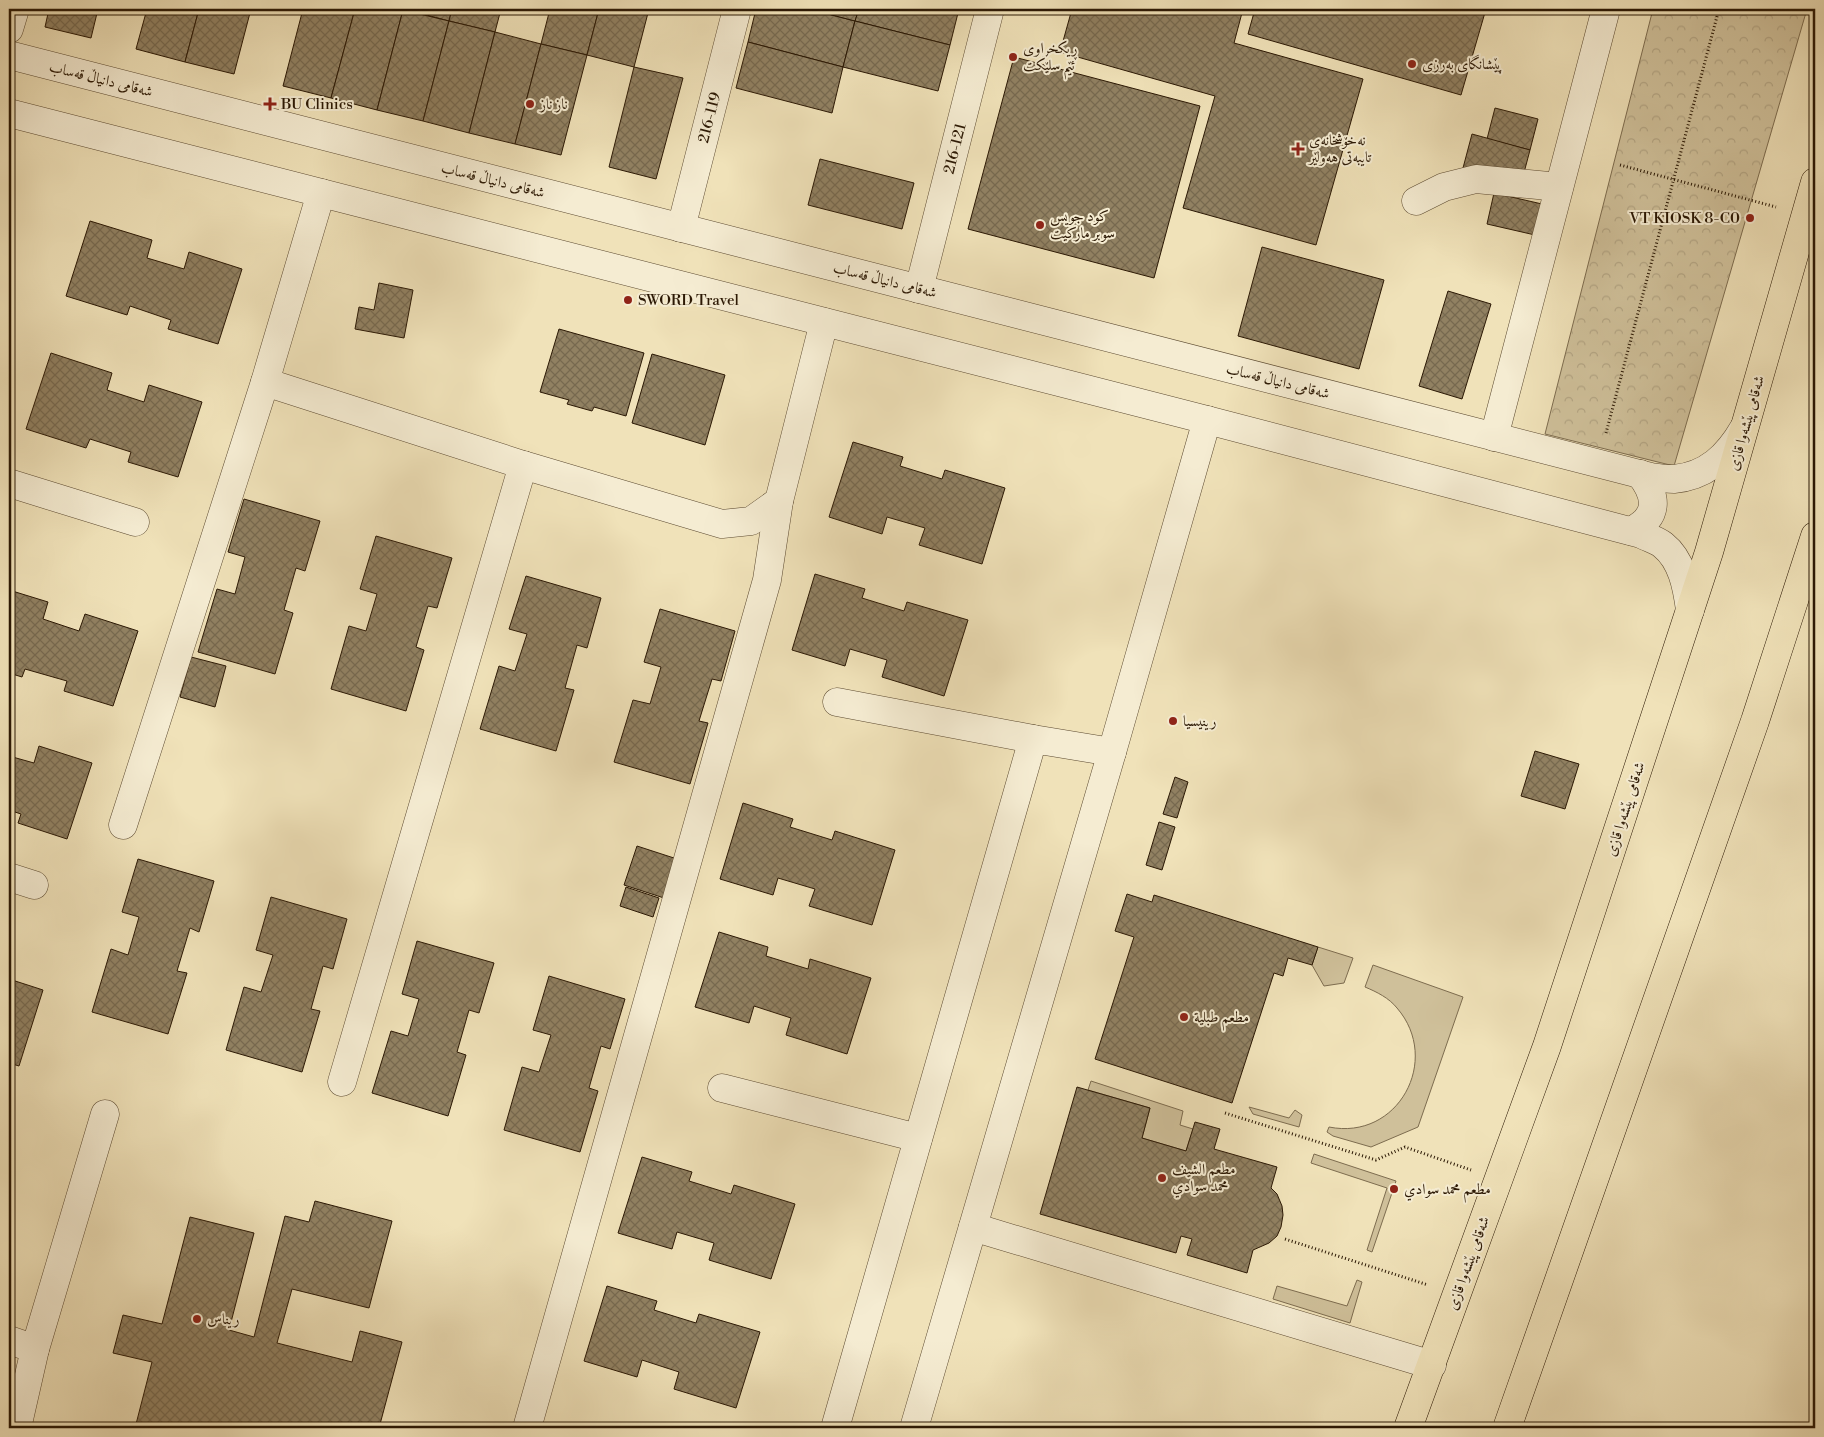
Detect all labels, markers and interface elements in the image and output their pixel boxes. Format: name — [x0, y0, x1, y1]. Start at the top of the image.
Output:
place label: ڕیکخراوی ئێم سلێکت — [1023, 39, 1078, 80]
marker: ڕیکخراوی ئێم سلێکت — [1007, 51, 1019, 63]
place label: پێشانگای بەرزی — [1422, 54, 1502, 74]
street label: شەقامی دانیاڵ قەساب — [47, 57, 155, 102]
marker: پێشانگای بەرزی — [1406, 58, 1418, 70]
street label: 216-119 — [694, 90, 725, 145]
place label: BU Clinics — [280, 95, 353, 114]
place label: ناز ناز — [538, 95, 568, 114]
marker: BU Clinics — [263, 97, 277, 111]
marker: ناز ناز — [524, 98, 536, 110]
street label: 216-121 — [940, 121, 971, 176]
place label: نەخۆشخانەی تایبەتی هەولێر — [1307, 131, 1371, 167]
marker: نەخۆشخانەی تایبەتی هەولێر — [1291, 142, 1305, 156]
street label: شەقامی دانیاڵ قەساب — [439, 158, 547, 203]
place label: كود جويس سوبر ماركيت — [1050, 207, 1115, 243]
place label: VT KIOSK 8-C0 — [1628, 209, 1740, 228]
marker: VT KIOSK 8-C0 — [1744, 212, 1756, 224]
marker: كود جويس سوبر ماركيت — [1034, 219, 1046, 231]
street label: شەقامی دانیاڵ قەساب — [831, 258, 939, 303]
place label: SWORD Travel — [638, 291, 740, 310]
marker: SWORD Travel — [622, 294, 634, 306]
street label: شەقامی دانیاڵ قەساب — [1224, 359, 1332, 404]
street label: شەقامی پێشەوا قازی — [1724, 373, 1769, 473]
place label: رينيسيا — [1183, 712, 1216, 731]
marker: رينيسيا — [1167, 715, 1179, 727]
street label: شەقامی پێشەوا قازی — [1601, 759, 1650, 859]
place label: مطعم طبلية — [1194, 1008, 1249, 1031]
marker: مطعم طبلية — [1178, 1011, 1190, 1023]
place label: مطعم الشيف محمد سوادي — [1172, 1160, 1236, 1198]
marker: مطعم الشيف محمد سوادي — [1156, 1172, 1168, 1184]
place label: مطعم محمد سوادي — [1404, 1180, 1491, 1203]
marker: مطعم محمد سوادي — [1388, 1183, 1400, 1195]
street label: شەقامی پێشەوا قازی — [1443, 1214, 1494, 1313]
place label: ريناس — [207, 1310, 240, 1329]
marker: ريناس — [191, 1313, 203, 1325]

